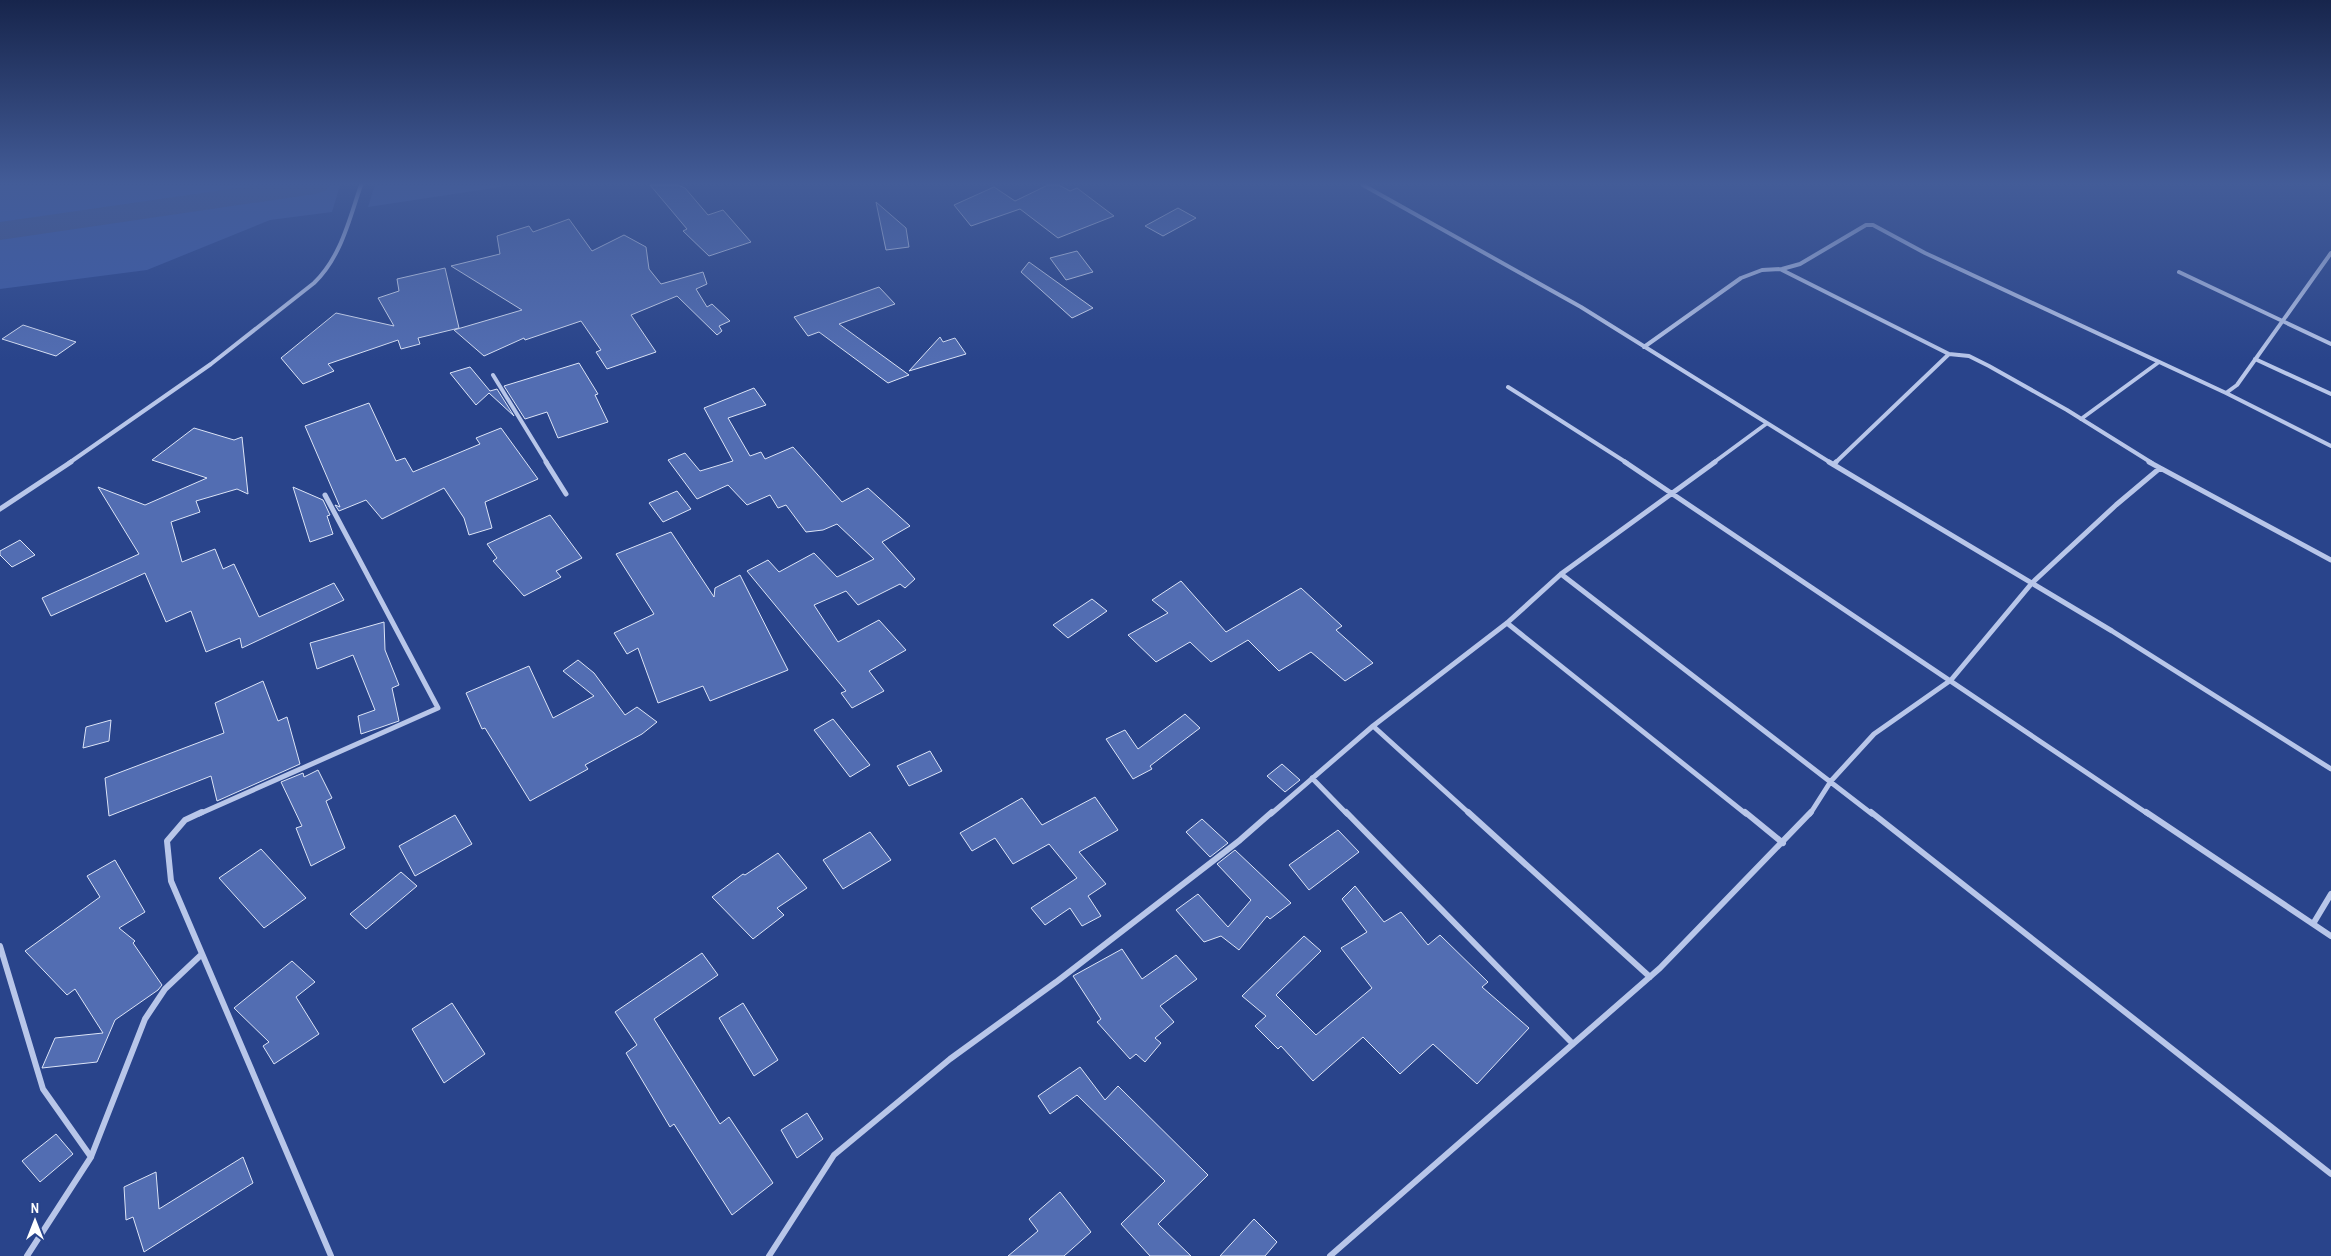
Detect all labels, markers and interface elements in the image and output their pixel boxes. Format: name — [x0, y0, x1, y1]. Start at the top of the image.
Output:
north arrow — [10, 1196, 60, 1246]
text: N — [31, 1199, 39, 1217]

